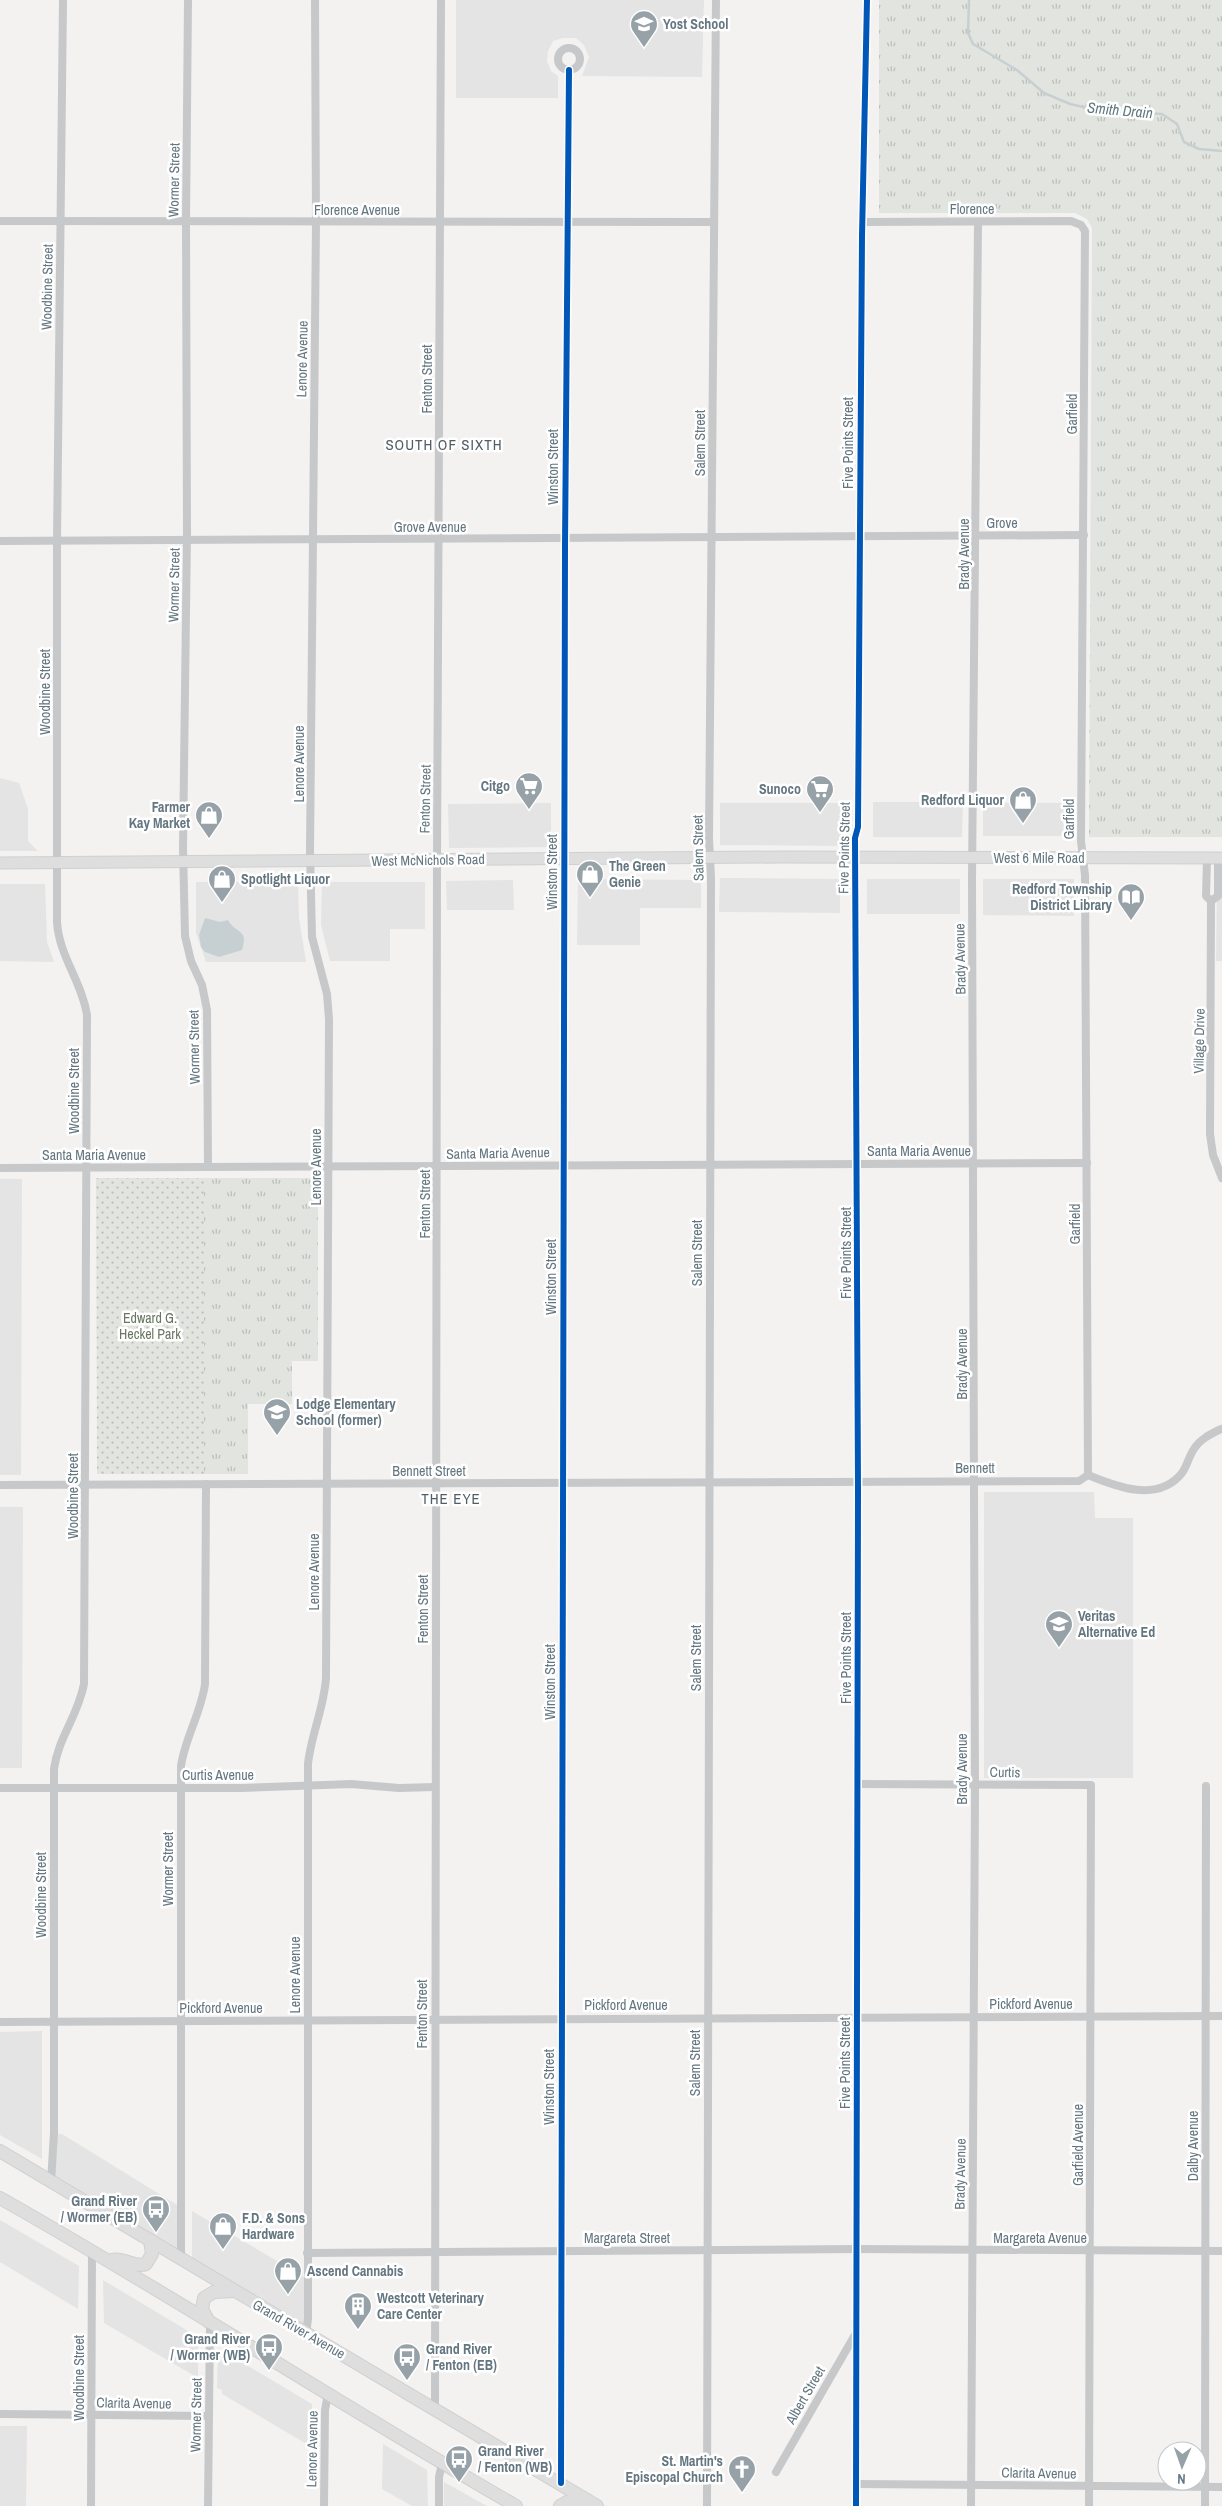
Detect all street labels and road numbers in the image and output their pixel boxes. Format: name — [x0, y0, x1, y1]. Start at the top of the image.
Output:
street label: Wormer Street — [164, 143, 184, 217]
street label: Florence — [950, 200, 994, 218]
street label: Florence Avenue — [314, 201, 400, 219]
street label: Woodbine Street — [37, 244, 57, 330]
street label: Lenore Avenue — [292, 320, 312, 398]
street label: Fenton Street — [418, 344, 436, 414]
street label: Garfield — [1063, 394, 1081, 434]
street label: Five Points Street — [839, 397, 857, 489]
street label: Salem Street — [691, 410, 709, 476]
street label: Winston Street — [544, 429, 562, 505]
street label: Grove — [986, 514, 1018, 532]
street label: Grove Avenue — [394, 518, 466, 536]
street label: Brady Avenue — [955, 518, 973, 590]
street label: Wormer Street — [164, 548, 184, 622]
street label: Woodbine Street — [36, 649, 54, 735]
street label: Lenore Avenue — [290, 725, 308, 803]
street label: Fenton Street — [415, 764, 435, 834]
street label: Garfield — [1060, 799, 1078, 839]
street label: Five Points Street — [834, 802, 854, 894]
street label: Salem Street — [688, 815, 708, 881]
street label: Winston Street — [543, 834, 561, 910]
street label: West 6 Mile Road — [993, 849, 1085, 867]
street label: West McNichols Road — [371, 850, 485, 870]
street label: Brady Avenue — [950, 923, 970, 995]
street label: Village Drive — [1189, 1008, 1209, 1074]
street label: Wormer Street — [184, 1010, 204, 1084]
street label: Woodbine Street — [65, 1048, 83, 1134]
street label: Lenore Avenue — [307, 1128, 325, 1206]
street label: Santa Maria Avenue — [867, 1142, 971, 1160]
street label: Santa Maria Avenue — [446, 1143, 550, 1163]
street label: Santa Maria Avenue — [42, 1146, 146, 1164]
street label: Fenton Street — [416, 1169, 434, 1239]
street label: Garfield — [1066, 1204, 1084, 1244]
street label: Five Points Street — [837, 1207, 855, 1299]
street label: Salem Street — [688, 1220, 706, 1286]
street label: Winston Street — [542, 1239, 560, 1315]
street label: Brady Avenue — [953, 1328, 971, 1400]
street label: Woodbine Street — [64, 1453, 82, 1539]
street label: Bennett — [955, 1459, 995, 1477]
street label: Bennett Street — [392, 1462, 466, 1480]
street label: Lenore Avenue — [305, 1533, 323, 1611]
street label: Fenton Street — [414, 1574, 432, 1644]
street label: Five Points Street — [837, 1612, 855, 1704]
street label: Salem Street — [687, 1625, 705, 1691]
street label: Winston Street — [541, 1644, 559, 1720]
street label: Brady Avenue — [953, 1733, 971, 1805]
street label: Curtis — [990, 1763, 1021, 1781]
street label: Curtis Avenue — [182, 1766, 254, 1784]
street label: Wormer Street — [159, 1832, 177, 1906]
street label: Woodbine Street — [32, 1852, 50, 1938]
street label: Lenore Avenue — [286, 1936, 304, 2014]
street label: Fenton Street — [413, 1979, 431, 2049]
street label: Pickford Avenue — [989, 1995, 1073, 2013]
street label: Pickford Avenue — [584, 1996, 668, 2014]
street label: Pickford Avenue — [179, 1999, 263, 2017]
street label: Five Points Street — [836, 2017, 854, 2109]
street label: Salem Street — [686, 2030, 704, 2096]
street label: Winston Street — [540, 2049, 558, 2125]
street label: Garfield Avenue — [1069, 2104, 1087, 2186]
street label: Dalby Avenue — [1184, 2111, 1202, 2181]
street label: Brady Avenue — [950, 2138, 970, 2210]
street label: Margareta Street — [584, 2229, 670, 2247]
street label: Margareta Avenue — [993, 2229, 1087, 2247]
street label: Grand River Avenue — [250, 2295, 348, 2363]
street label: Woodbine Street — [70, 2335, 88, 2421]
street label: Albert Street — [781, 2363, 829, 2428]
street label: Wormer Street — [186, 2378, 206, 2452]
street label: Clarita Avenue — [96, 2393, 172, 2413]
street label: Lenore Avenue — [302, 2410, 322, 2488]
street label: Clarita Avenue — [1001, 2463, 1077, 2483]

